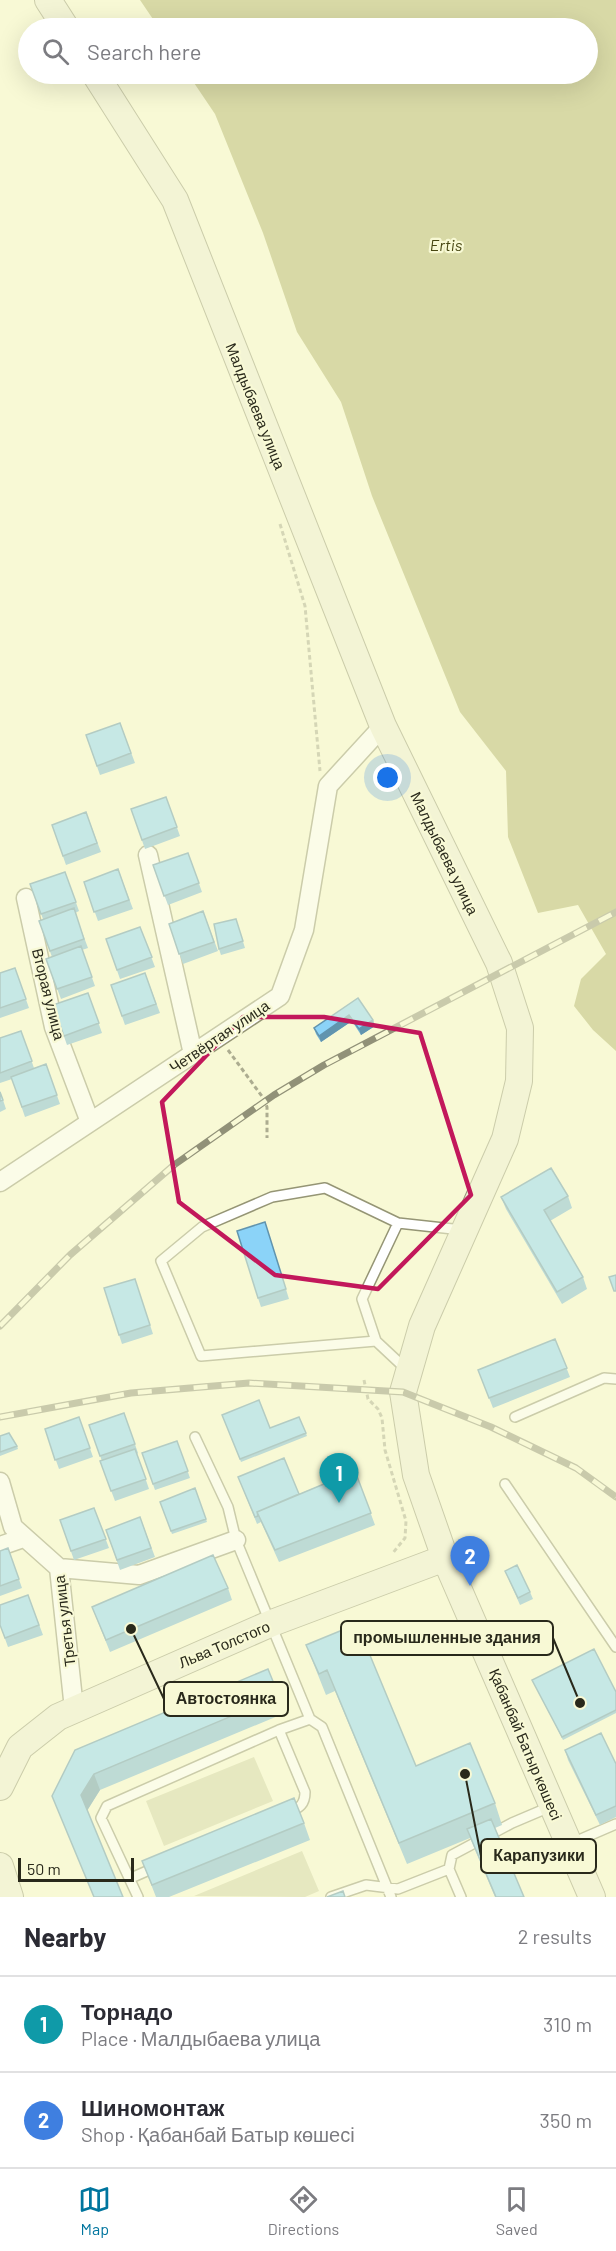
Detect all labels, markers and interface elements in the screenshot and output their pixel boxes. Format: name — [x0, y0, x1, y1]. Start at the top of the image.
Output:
search box — [18, 18, 598, 84]
icon: search — [39, 35, 72, 68]
text: Search here — [87, 38, 201, 64]
water label: Ertis — [430, 235, 463, 254]
street label: Малдыбаева улица — [222, 340, 290, 472]
your location — [373, 763, 402, 792]
street label: Малдыбаева улица — [407, 789, 483, 918]
street label: Вторая улица — [29, 946, 69, 1042]
street label: Четвёртая улица — [166, 996, 273, 1076]
pin: 1 — [320, 1454, 358, 1503]
pin: 2 — [450, 1536, 490, 1586]
street label: Третья улица — [49, 1574, 79, 1668]
street label: Льва Толстого — [176, 1617, 272, 1671]
callout: промышленные здания — [341, 1621, 553, 1655]
text: промышленные здания — [353, 1627, 541, 1646]
street label: Қабанбай Батыр көшесі — [486, 1666, 566, 1822]
callout: Автостоянка — [164, 1682, 288, 1716]
text: Автостоянка — [176, 1688, 276, 1707]
callout: Карапузики — [481, 1839, 596, 1873]
text: Карапузики — [493, 1845, 585, 1864]
scale bar — [18, 1855, 134, 1882]
text: 50 m — [27, 1859, 61, 1878]
text: Nearby — [24, 1921, 106, 1952]
text: 2 results — [518, 1924, 592, 1948]
text: Торнадо — [81, 1998, 173, 2024]
text: 1 — [40, 2012, 47, 2036]
text: 310 m — [543, 2012, 592, 2036]
text: Place · Малдыбаева улица — [81, 2026, 320, 2050]
text: Шиномонтаж — [81, 2094, 224, 2120]
text: 2 — [38, 2108, 49, 2132]
text: 350 m — [540, 2108, 592, 2132]
text: Shop · Қабанбай Батыр көшесі — [81, 2122, 355, 2146]
tab: Map — [78, 2183, 111, 2238]
tab: Directions — [268, 2183, 339, 2238]
tab: Saved — [496, 2183, 538, 2238]

